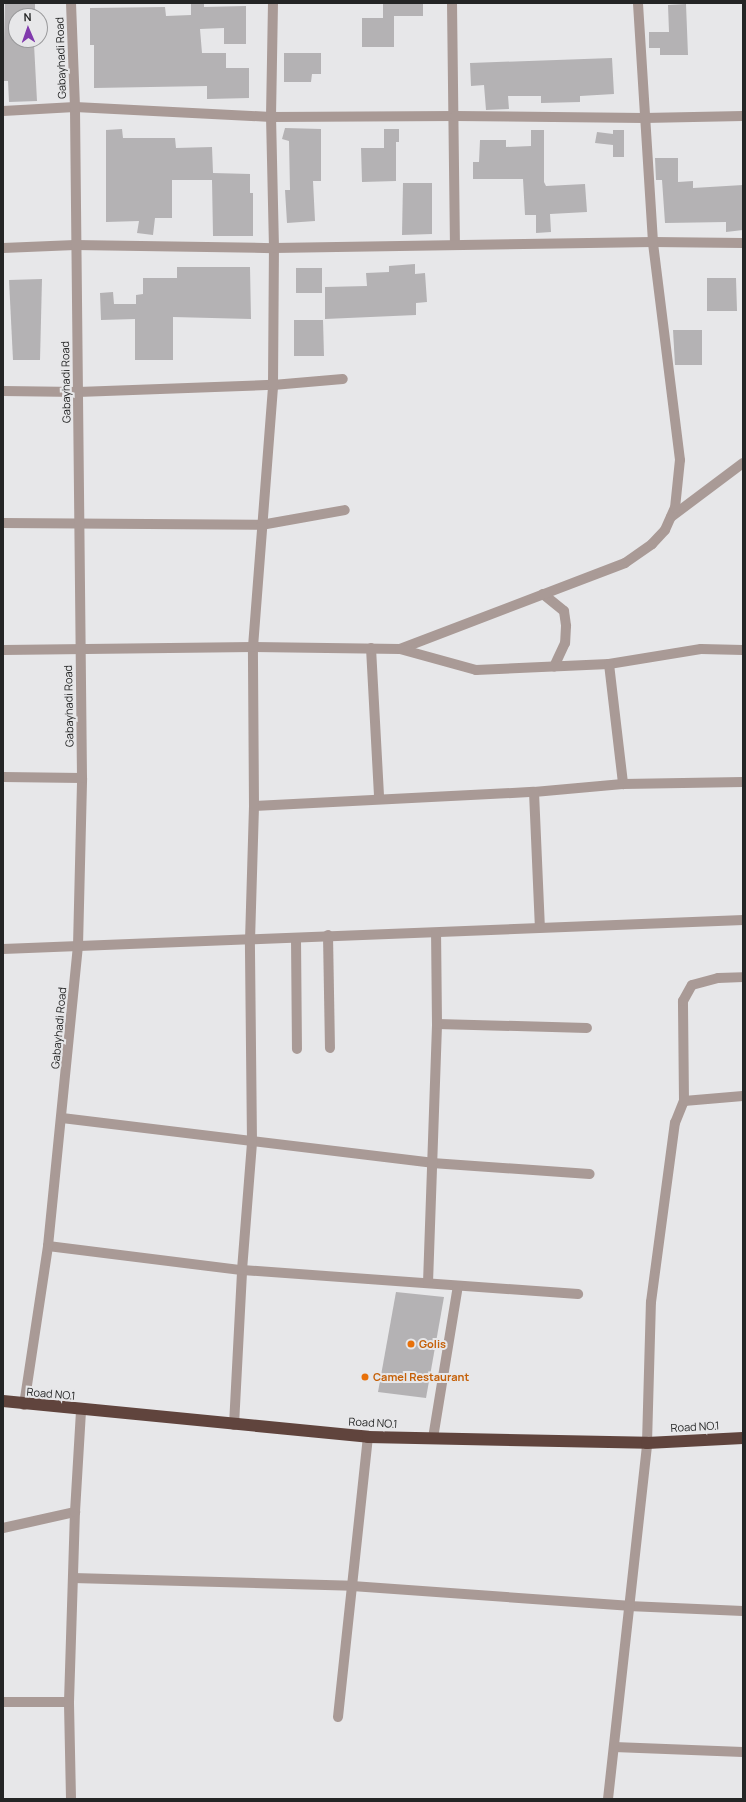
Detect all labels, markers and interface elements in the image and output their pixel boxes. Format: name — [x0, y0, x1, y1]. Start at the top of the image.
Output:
north arrow — [8, 8, 48, 48]
text: N — [23, 9, 32, 24]
street label: Gabayhadi Road — [53, 17, 69, 99]
street label: Gabayhadi Road — [59, 341, 73, 423]
street label: Gabayhadi Road — [62, 665, 76, 747]
street label: Gabayhadi Road — [49, 987, 69, 1069]
place label: Golis — [419, 1337, 446, 1351]
marker: Golis — [406, 1339, 416, 1349]
place label: Camel Restaurant — [373, 1370, 469, 1384]
marker: Camel Restaurant — [360, 1372, 370, 1382]
street label: Road NO.1 — [26, 1385, 76, 1403]
street label: Road NO.1 — [348, 1415, 398, 1431]
street label: Road NO.1 — [670, 1419, 720, 1435]

